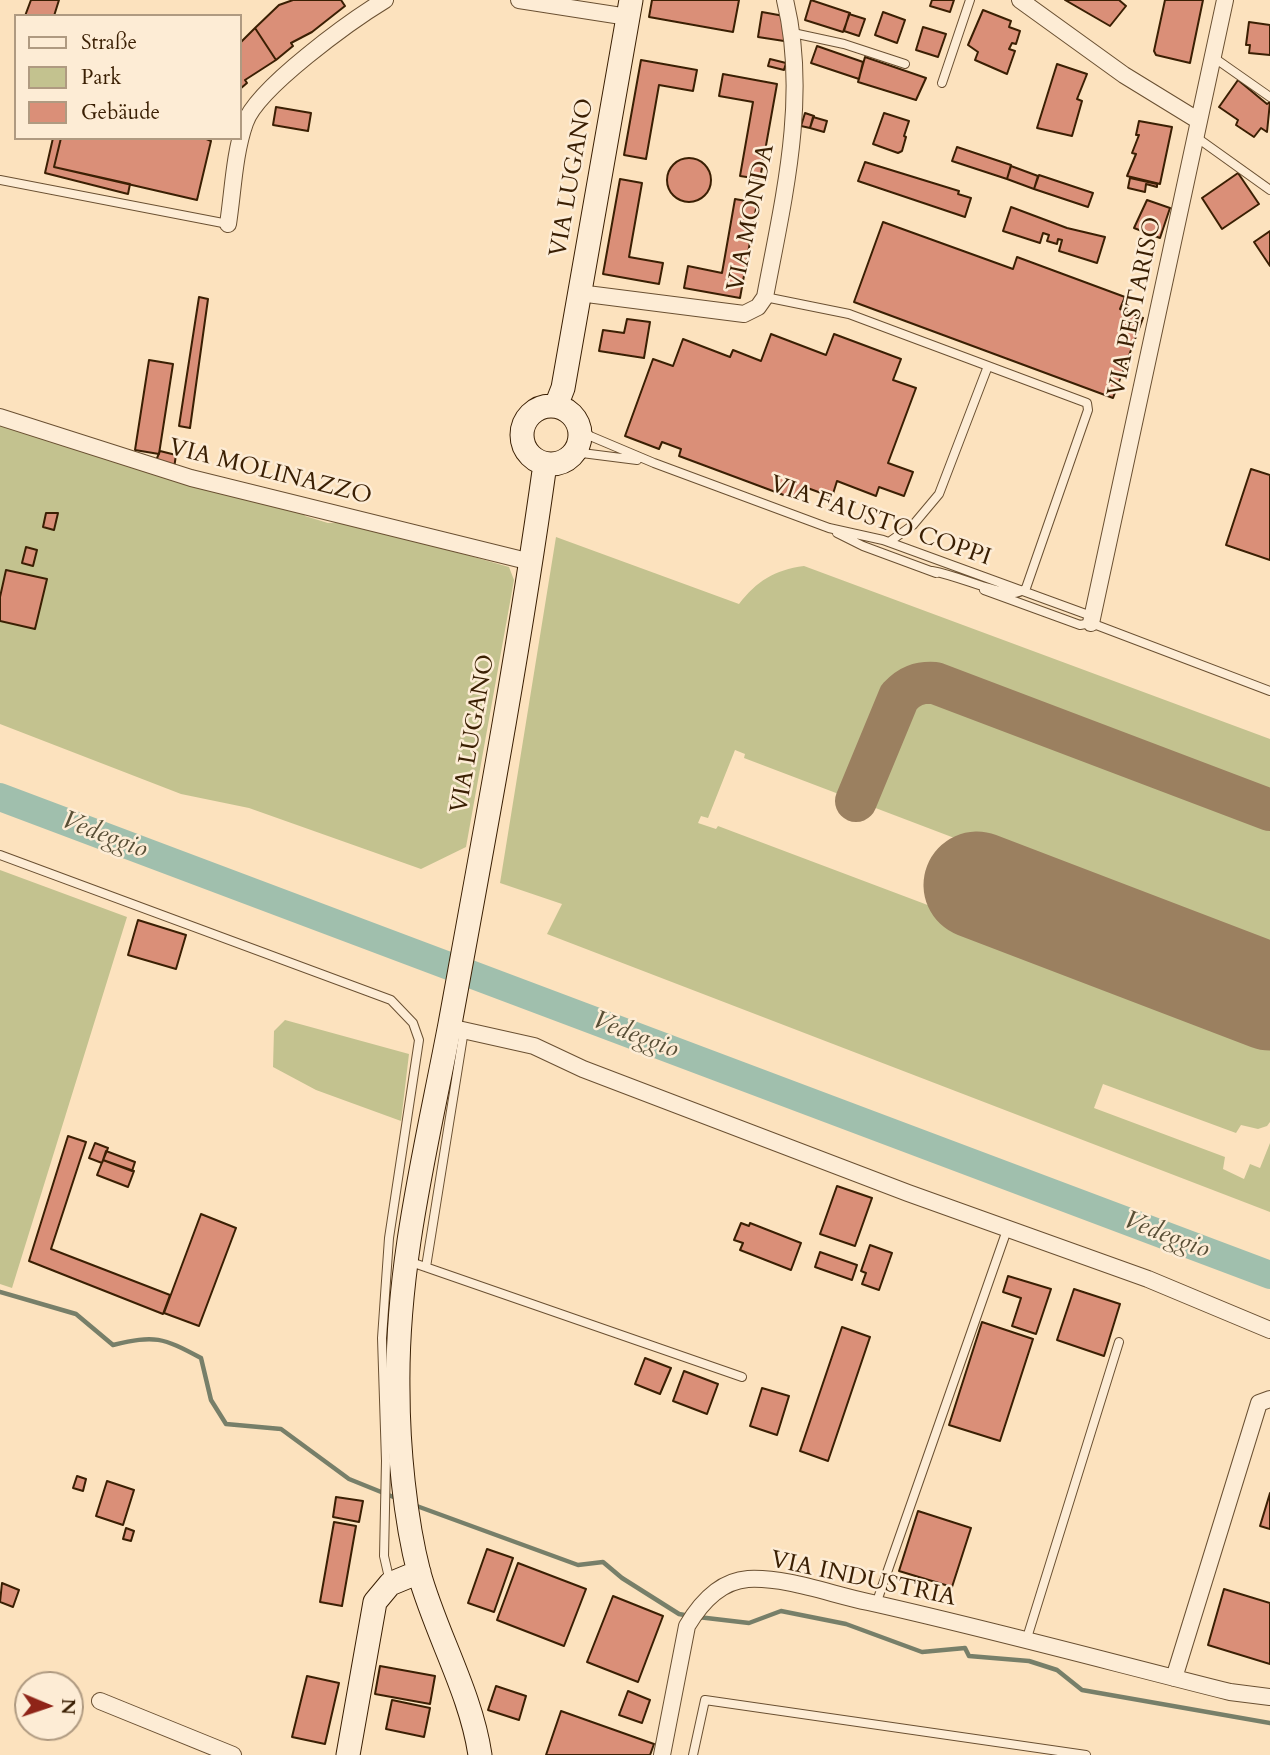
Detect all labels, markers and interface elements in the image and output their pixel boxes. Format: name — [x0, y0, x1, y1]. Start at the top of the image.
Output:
legend — [14, 14, 242, 140]
text: Straße — [81, 28, 137, 57]
text: Park — [81, 63, 121, 92]
street label: VIA LUGANO — [545, 96, 601, 260]
text: Gebäude — [81, 98, 160, 127]
street label: VIA MONDA — [722, 142, 782, 294]
street label: VIA PESTARISO — [1103, 215, 1169, 399]
street label: VIA MOLINAZZO — [166, 434, 374, 512]
street label: VIA FAUSTO COPPI — [766, 471, 994, 573]
street label: VIA LUGANO — [446, 652, 502, 816]
water label: Vedeggio — [57, 805, 151, 867]
water label: Vedeggio — [588, 1005, 682, 1067]
water label: Vedeggio — [1119, 1205, 1213, 1267]
street label: VIA INDUSTRIA — [768, 1546, 958, 1614]
north arrow — [14, 1671, 84, 1741]
text: N — [55, 1698, 81, 1715]

